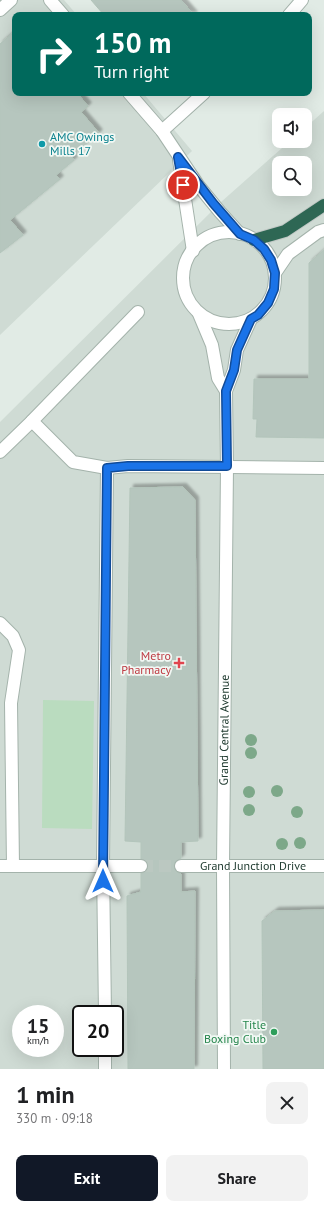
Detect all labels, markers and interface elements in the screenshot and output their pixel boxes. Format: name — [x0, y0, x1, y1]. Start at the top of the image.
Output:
text: 150 m — [94, 24, 171, 61]
icon: right — [28, 28, 80, 80]
text: Turn right — [94, 60, 169, 83]
map controls — [272, 108, 312, 196]
button: sound — [272, 108, 312, 148]
place label: AMC Owings Mills 17 — [50, 129, 114, 158]
marker: AMC Owings Mills 17 — [37, 139, 47, 149]
button: search — [272, 156, 312, 196]
pin — [166, 168, 200, 202]
icon: arrive — [172, 174, 194, 196]
place label: Metro Pharmacy — [121, 648, 171, 677]
marker: Metro Pharmacy — [174, 658, 184, 668]
street label: Grand Central Avenue — [216, 675, 232, 785]
street label: Grand Junction Drive — [200, 858, 306, 873]
position arrow — [82, 860, 124, 902]
speed limit sign: 20 — [72, 1005, 124, 1057]
text: 15 — [27, 1013, 49, 1039]
place label: Title Boxing Club — [204, 1017, 266, 1046]
marker: Title Boxing Club — [269, 1027, 279, 1037]
text: km/h — [27, 1034, 49, 1047]
text: 1 min — [16, 1079, 75, 1110]
button: close — [266, 1082, 308, 1124]
text: 330 m · 09:18 — [16, 1110, 93, 1127]
button: Exit — [16, 1155, 158, 1201]
button: Share — [166, 1155, 308, 1201]

